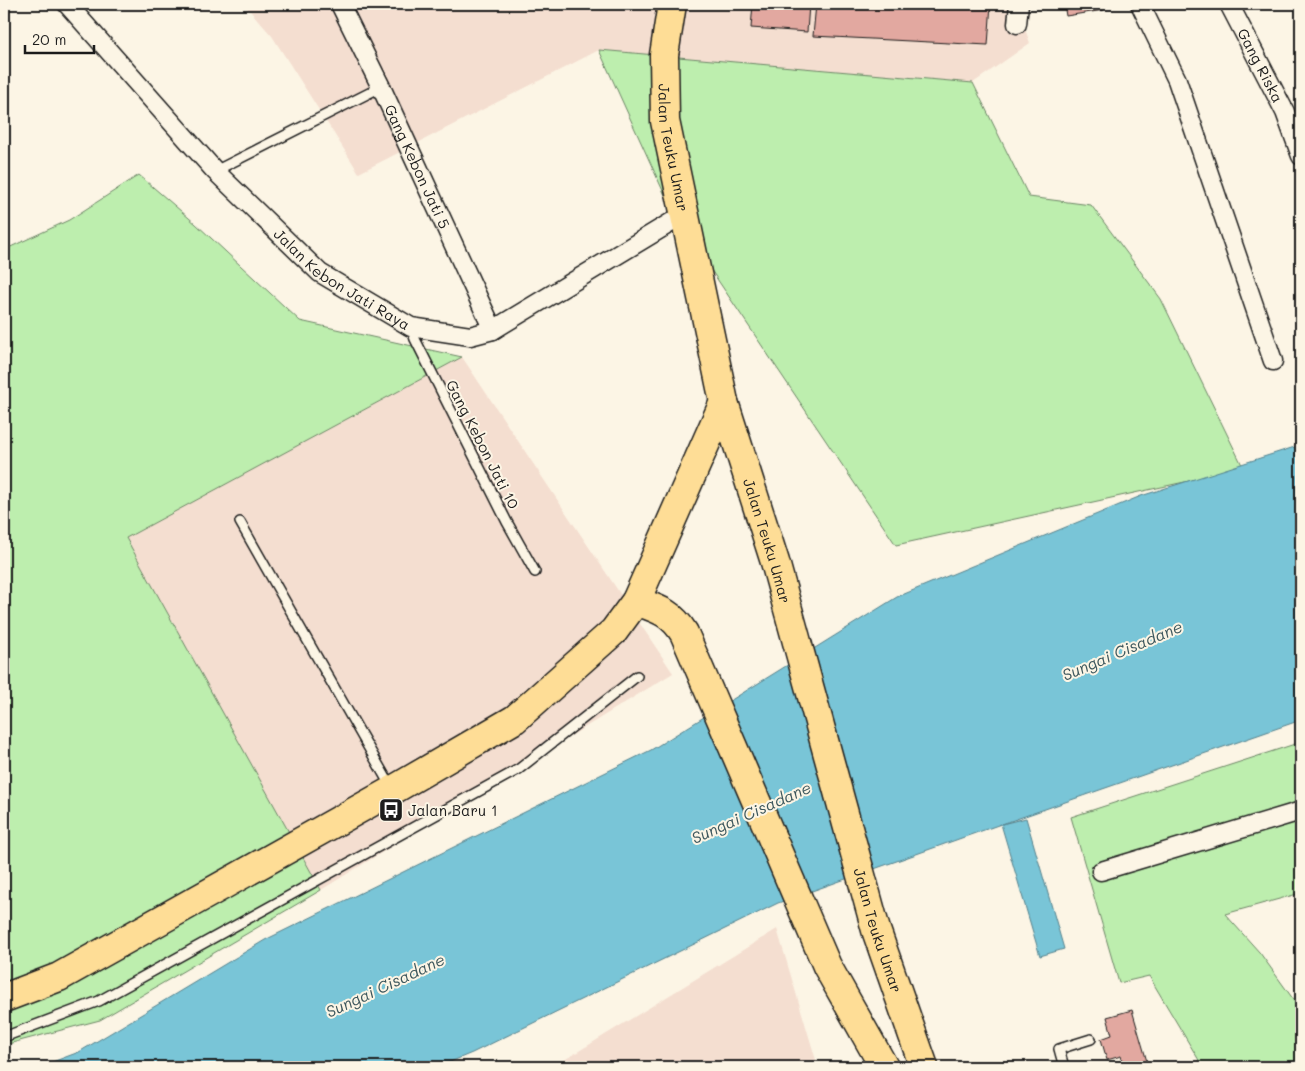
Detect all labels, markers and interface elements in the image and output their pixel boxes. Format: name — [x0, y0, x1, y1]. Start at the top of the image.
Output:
scale bar — [25, 22, 94, 54]
street label: Gang Riska — [1233, 25, 1288, 106]
text: 20 m — [32, 29, 66, 49]
street label: Jalan Teuku Umar — [654, 83, 694, 213]
street label: Gang Kebon Jati 5 — [380, 101, 455, 232]
street label: Jalan Kebon Jati Raya — [270, 224, 414, 334]
street label: Gang Kebon Jati 10 — [442, 376, 524, 512]
street label: Jalan Teuku Umar — [739, 476, 796, 605]
water label: Sungai Cisadane — [1059, 615, 1185, 685]
water label: Sungai Cisadane — [688, 776, 814, 848]
bus stop icon: Jalan Baru 1 — [378, 797, 404, 823]
place label: Jalan Baru 1 — [408, 800, 498, 820]
street label: Jalan Teuku Umar — [849, 866, 907, 995]
water label: Sungai Cisadane — [322, 948, 448, 1022]

